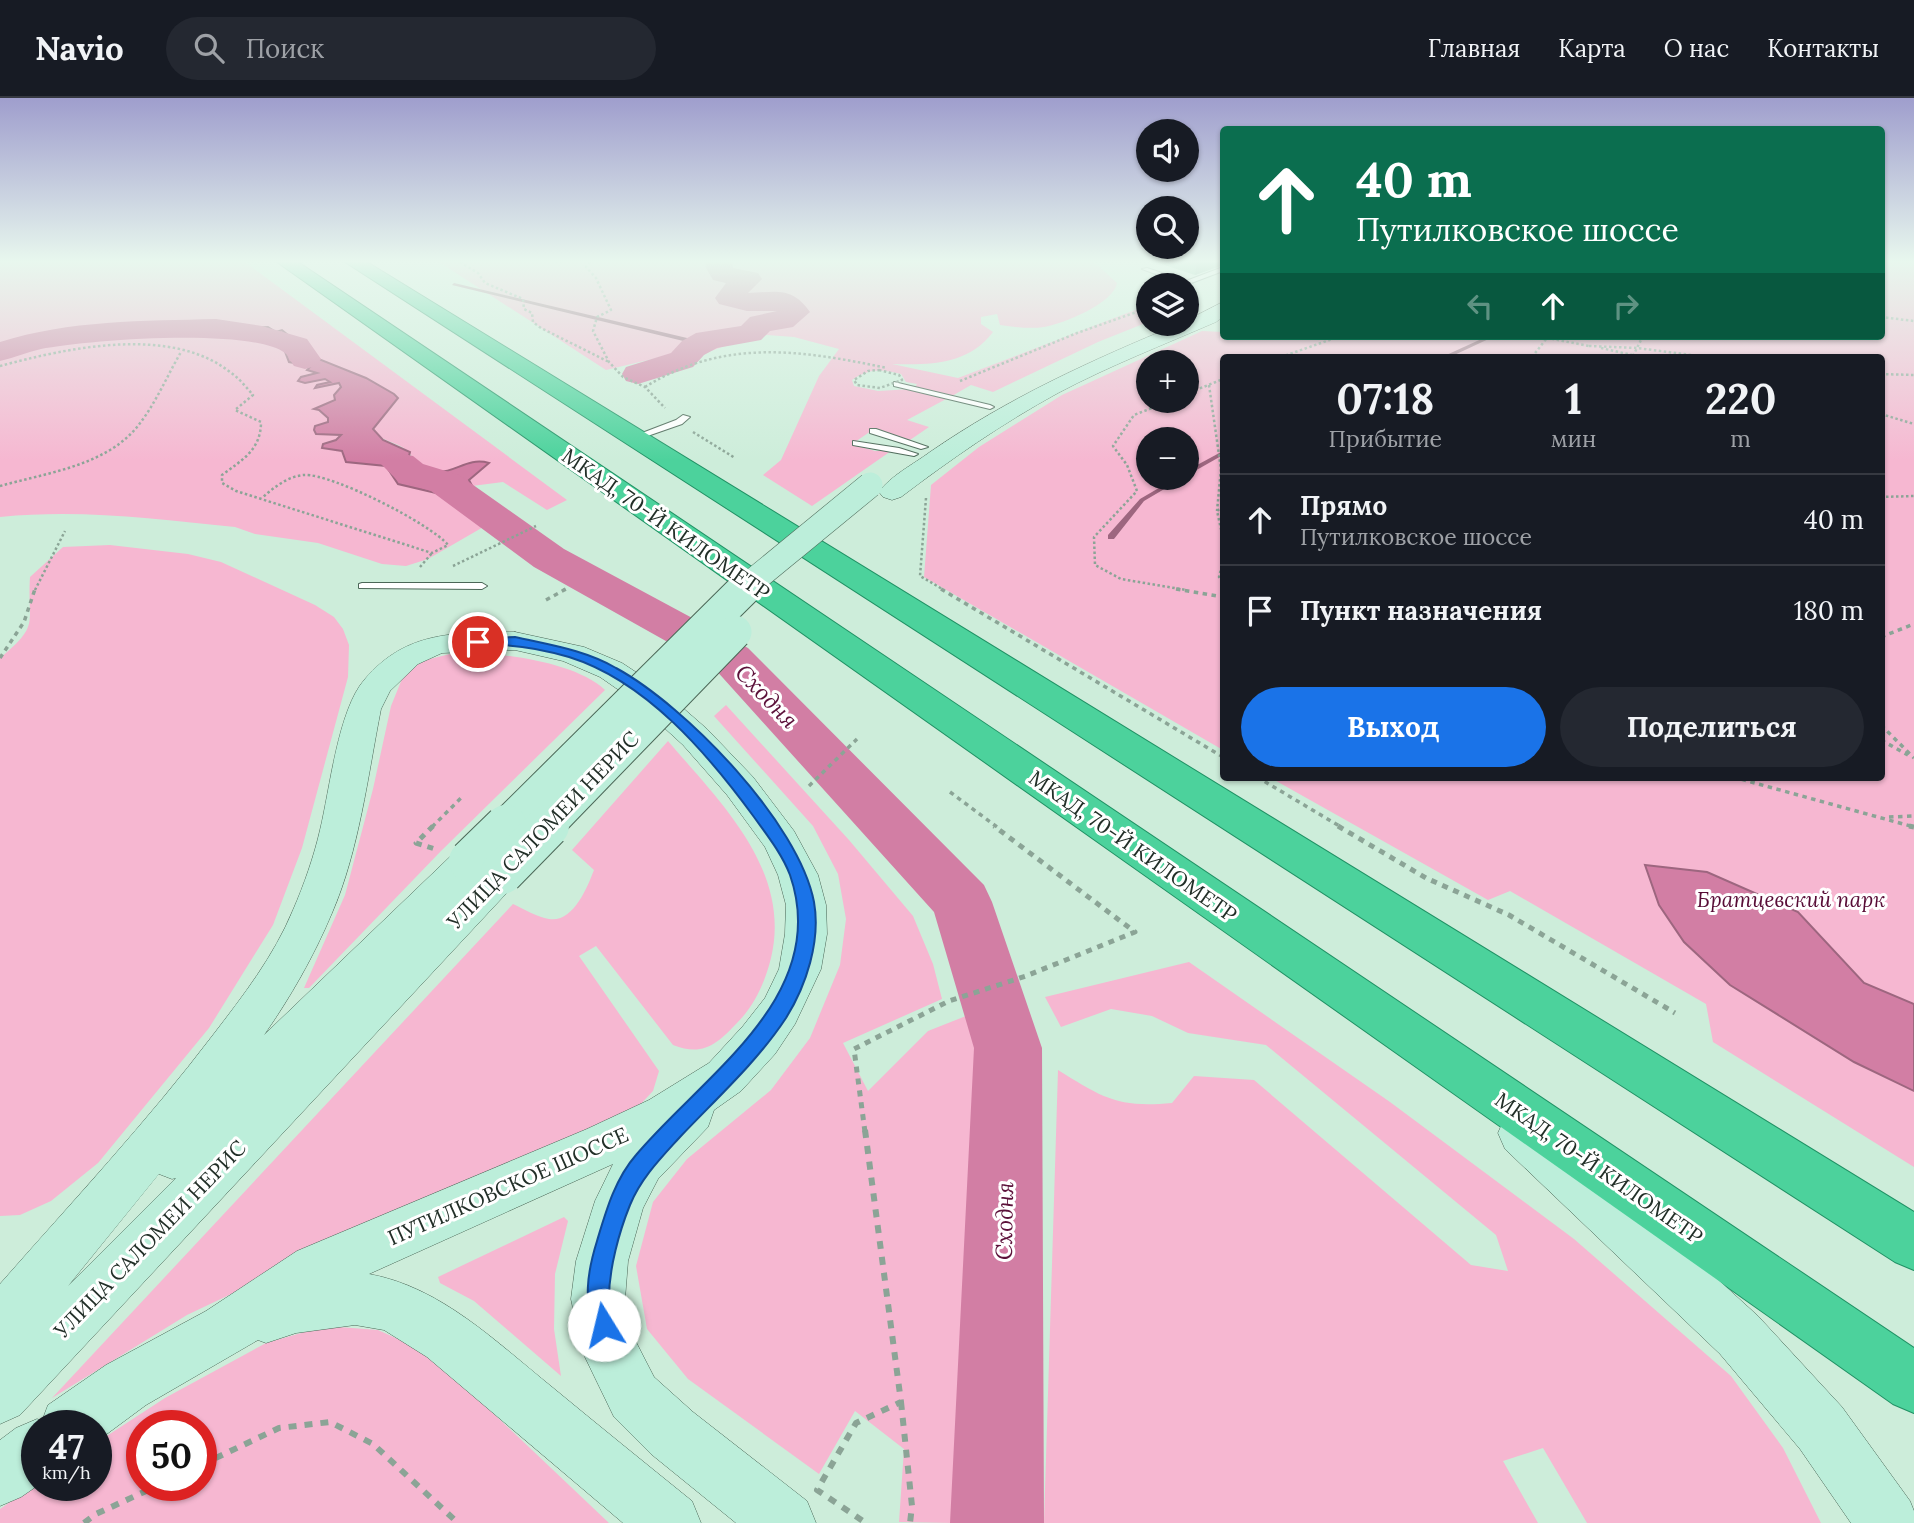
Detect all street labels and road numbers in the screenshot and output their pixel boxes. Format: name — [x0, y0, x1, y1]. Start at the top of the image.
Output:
street label: МКАД, 70-Й КИЛОМЕТР — [557, 442, 775, 606]
street label: УЛИЦА САЛОМЕИ НЕРИС — [441, 725, 645, 935]
street label: МКАД, 70-Й КИЛОМЕТР — [1024, 764, 1242, 928]
street label: МКАД, 70-Й КИЛОМЕТР — [1490, 1086, 1708, 1250]
street label: ПУТИЛКОВСКОЕ ШОССЕ — [384, 1121, 632, 1251]
street label: УЛИЦА САЛОМЕИ НЕРИС — [48, 1134, 252, 1344]

